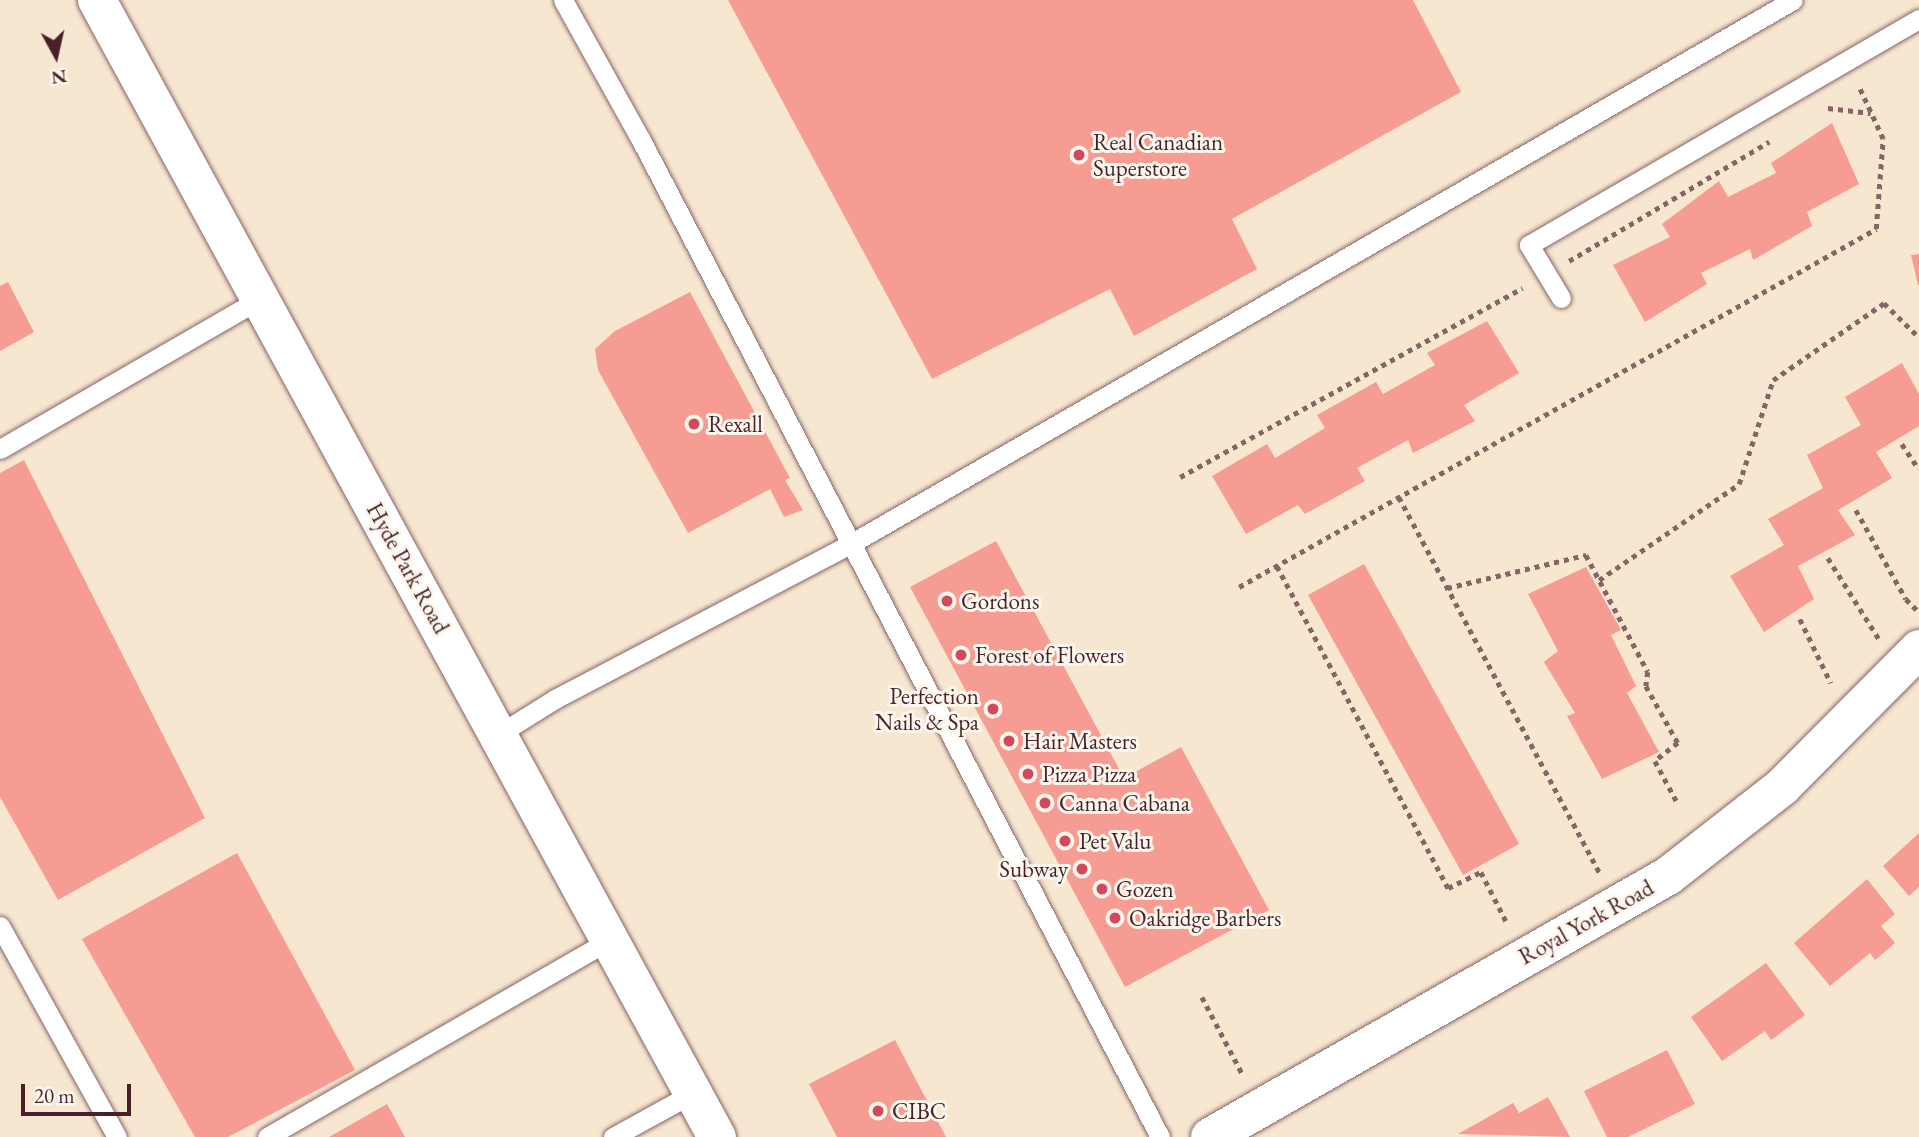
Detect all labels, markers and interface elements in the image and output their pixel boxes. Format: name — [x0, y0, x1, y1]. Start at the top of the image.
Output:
north arrow — [21, 21, 91, 91]
text: N — [50, 64, 68, 91]
place label: Real Canadian Superstore — [1093, 128, 1223, 182]
marker: Real Canadian Superstore — [1071, 147, 1087, 163]
place label: Rexall — [708, 410, 763, 438]
marker: Rexall — [686, 416, 702, 432]
street label: Hyde Park Road — [361, 498, 455, 638]
place label: Gordons — [961, 587, 1039, 615]
marker: Gordons — [939, 593, 955, 609]
place label: Forest of Flowers — [975, 641, 1124, 669]
marker: Forest of Flowers — [953, 647, 969, 663]
place label: Perfection Nails & Spa — [875, 682, 979, 736]
marker: Perfection Nails & Spa — [985, 701, 1001, 717]
place label: Hair Masters — [1023, 727, 1137, 755]
marker: Hair Masters — [1001, 733, 1017, 749]
place label: Pizza Pizza — [1042, 760, 1136, 788]
marker: Pizza Pizza — [1020, 766, 1036, 782]
place label: Canna Cabana — [1059, 789, 1190, 817]
marker: Canna Cabana — [1037, 795, 1053, 811]
place label: Pet Valu — [1079, 827, 1151, 855]
marker: Pet Valu — [1057, 833, 1073, 849]
place label: Subway — [999, 855, 1068, 883]
marker: Subway — [1074, 861, 1090, 877]
street label: Royal York Road — [1514, 874, 1658, 970]
place label: Gozen — [1116, 875, 1174, 903]
marker: Gozen — [1094, 881, 1110, 897]
place label: Oakridge Barbers — [1129, 904, 1281, 932]
marker: Oakridge Barbers — [1107, 910, 1123, 926]
scale bar — [24, 1070, 135, 1114]
text: 20 m — [34, 1082, 75, 1109]
place label: CIBC — [892, 1097, 946, 1125]
marker: CIBC — [870, 1103, 886, 1119]

